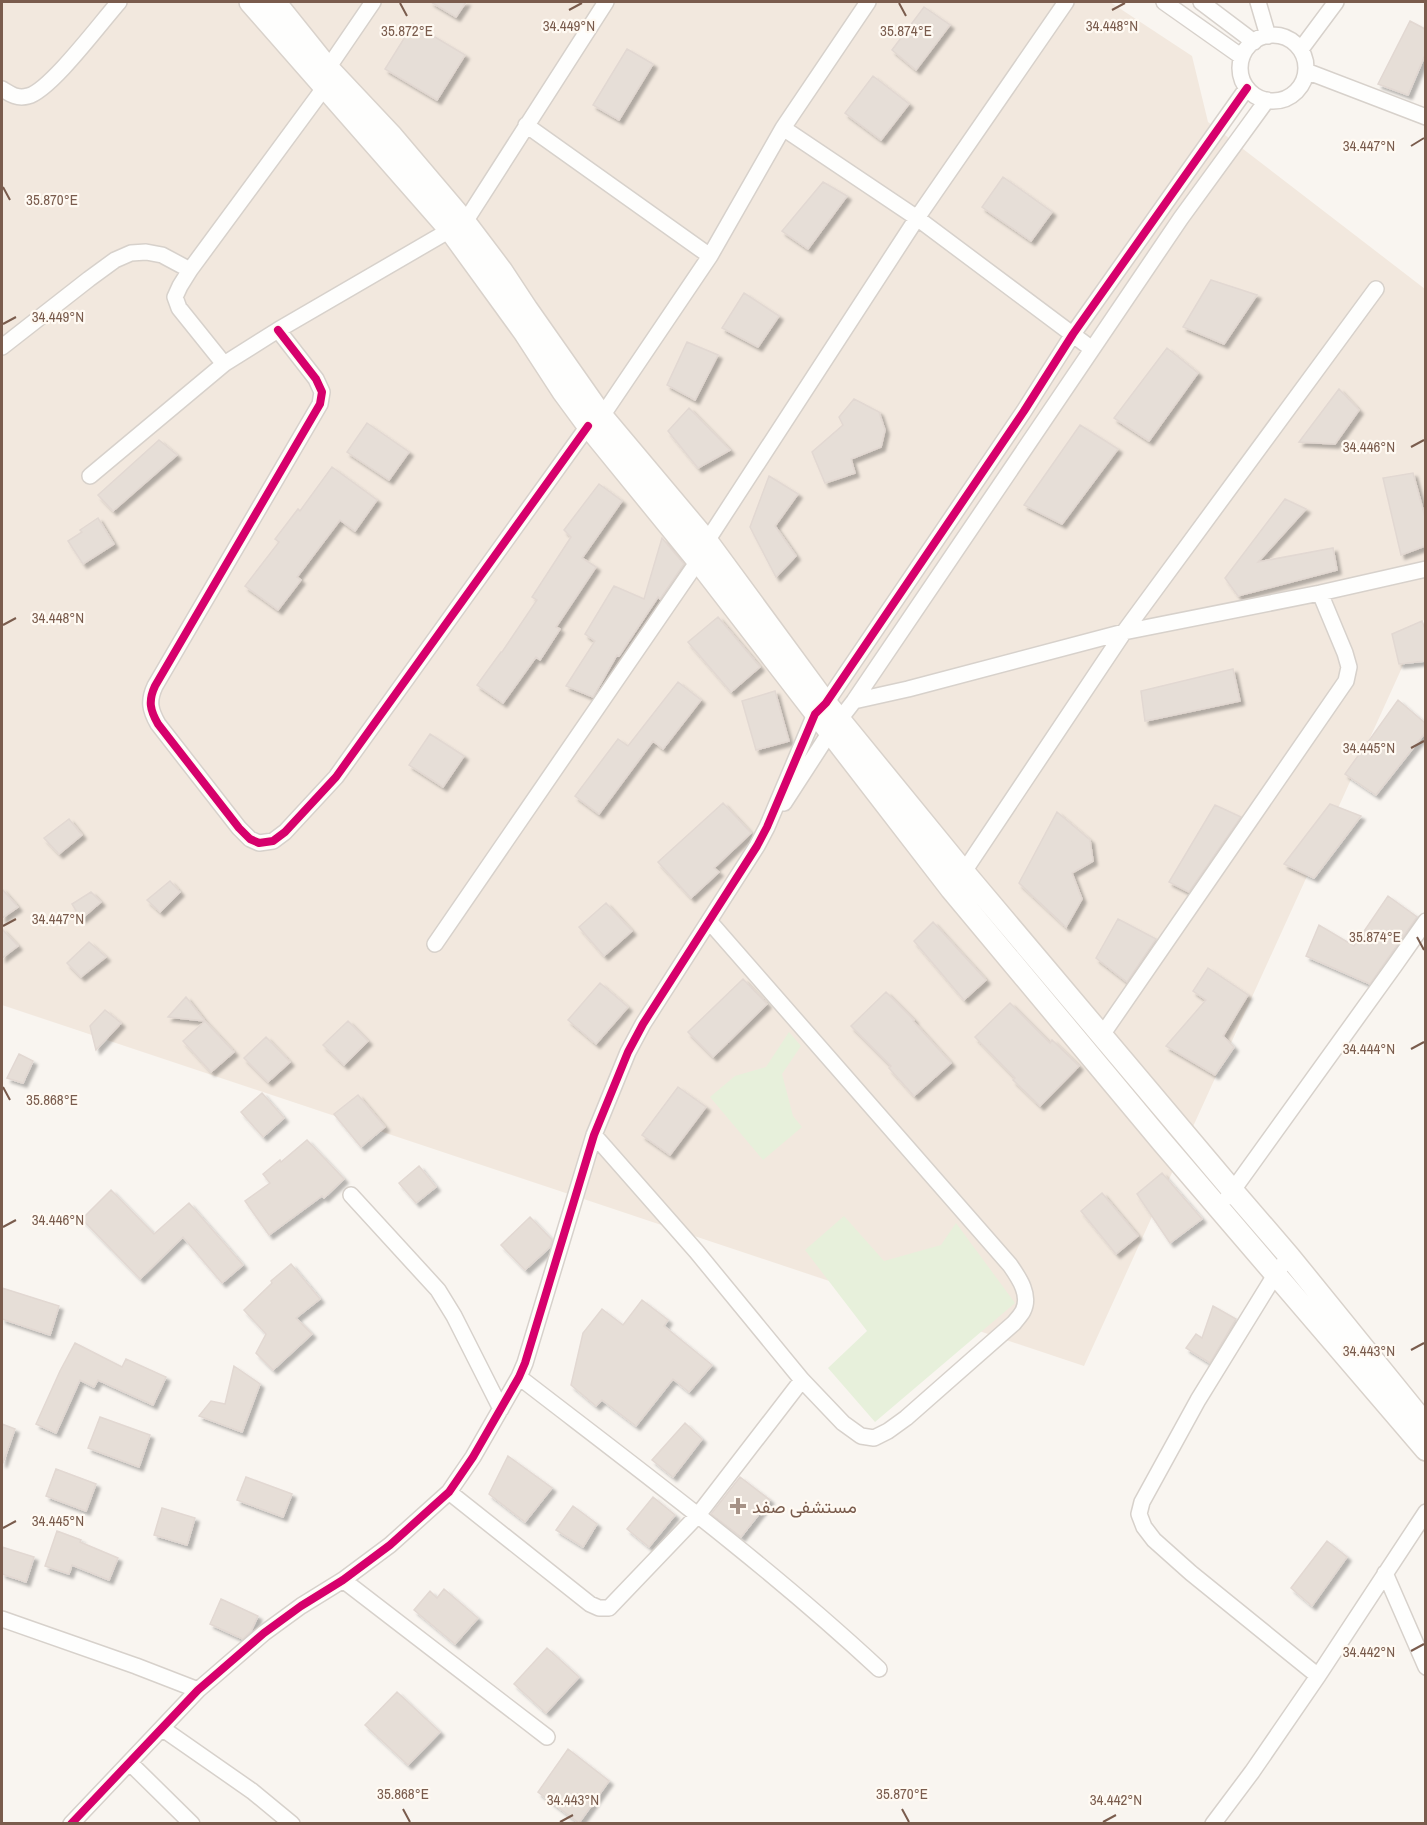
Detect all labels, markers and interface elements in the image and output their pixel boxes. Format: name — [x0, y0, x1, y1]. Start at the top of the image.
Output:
text: 34.449°N — [543, 15, 595, 36]
text: 34.448°N — [1086, 15, 1138, 36]
text: 35.872°E — [381, 20, 433, 41]
text: 35.874°E — [880, 20, 932, 41]
text: 34.447°N — [1343, 135, 1395, 156]
text: 35.870°E — [26, 189, 78, 210]
text: 34.449°N — [32, 306, 84, 327]
text: 34.446°N — [1343, 436, 1395, 457]
text: 34.448°N — [32, 607, 84, 628]
text: 34.445°N — [1343, 737, 1395, 758]
text: 34.447°N — [32, 908, 84, 929]
text: 35.874°E — [1349, 926, 1401, 947]
text: 34.444°N — [1343, 1038, 1395, 1059]
text: 35.868°E — [26, 1089, 78, 1110]
text: 34.446°N — [32, 1209, 84, 1230]
text: 34.443°N — [1343, 1340, 1395, 1361]
place label: مستشفى صفد — [752, 1494, 857, 1519]
marker: مستشفى صفد — [729, 1497, 747, 1515]
text: 34.445°N — [32, 1510, 84, 1531]
text: 34.442°N — [1343, 1641, 1395, 1662]
text: 35.868°E — [377, 1783, 429, 1804]
text: 35.870°E — [876, 1783, 928, 1804]
text: 34.443°N — [547, 1789, 599, 1810]
text: 34.442°N — [1090, 1789, 1142, 1810]

